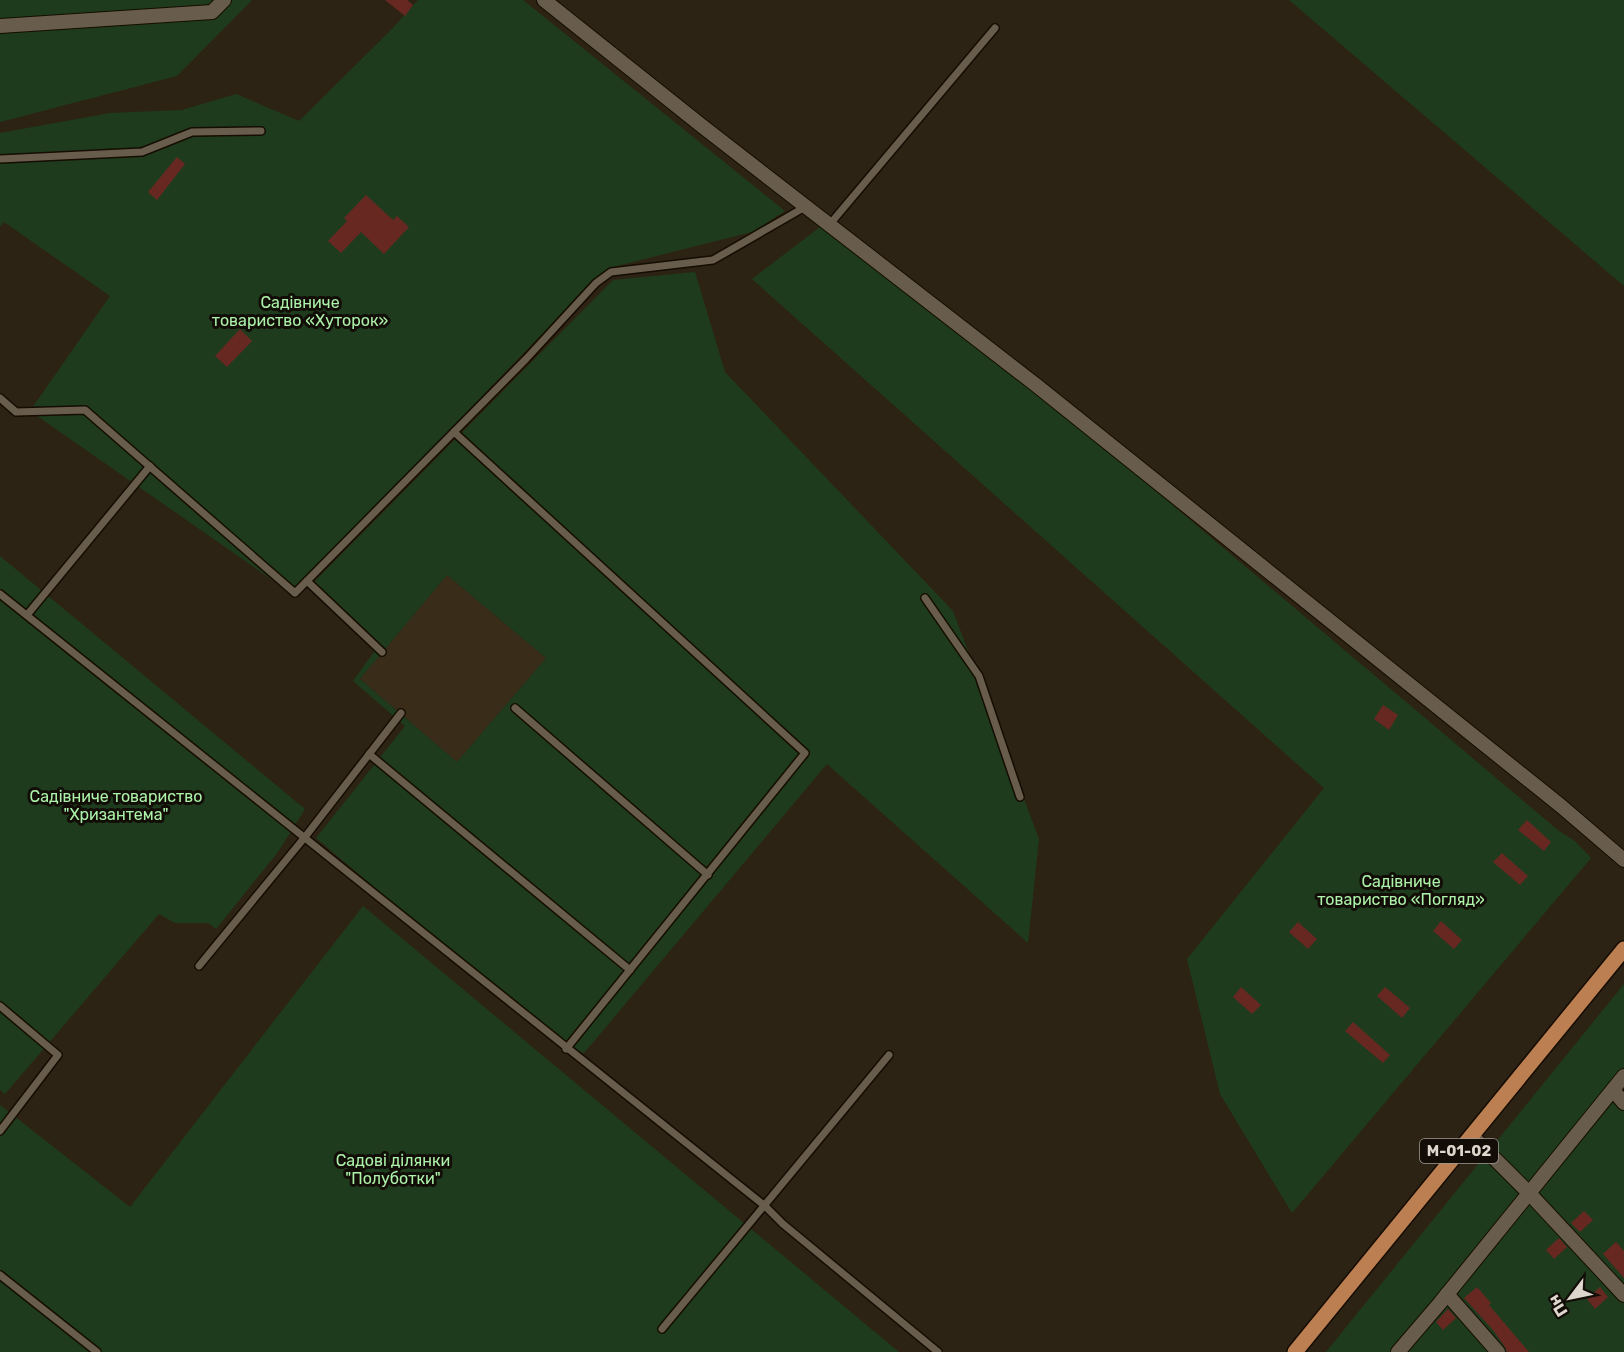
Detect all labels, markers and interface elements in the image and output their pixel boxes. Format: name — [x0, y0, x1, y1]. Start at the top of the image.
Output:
park label: Садівниче товариство «Хуторок» — [212, 293, 389, 330]
park label: Садівниче товариство "Хризантема" — [30, 787, 202, 824]
park label: Садівниче товариство «Погляд» — [1317, 872, 1485, 909]
road number: М-01-02 — [1420, 1139, 1498, 1163]
park label: Садові ділянки "Полуботки" — [336, 1151, 450, 1188]
north arrow — [1540, 1268, 1600, 1328]
text: Пн — [1544, 1291, 1572, 1320]

